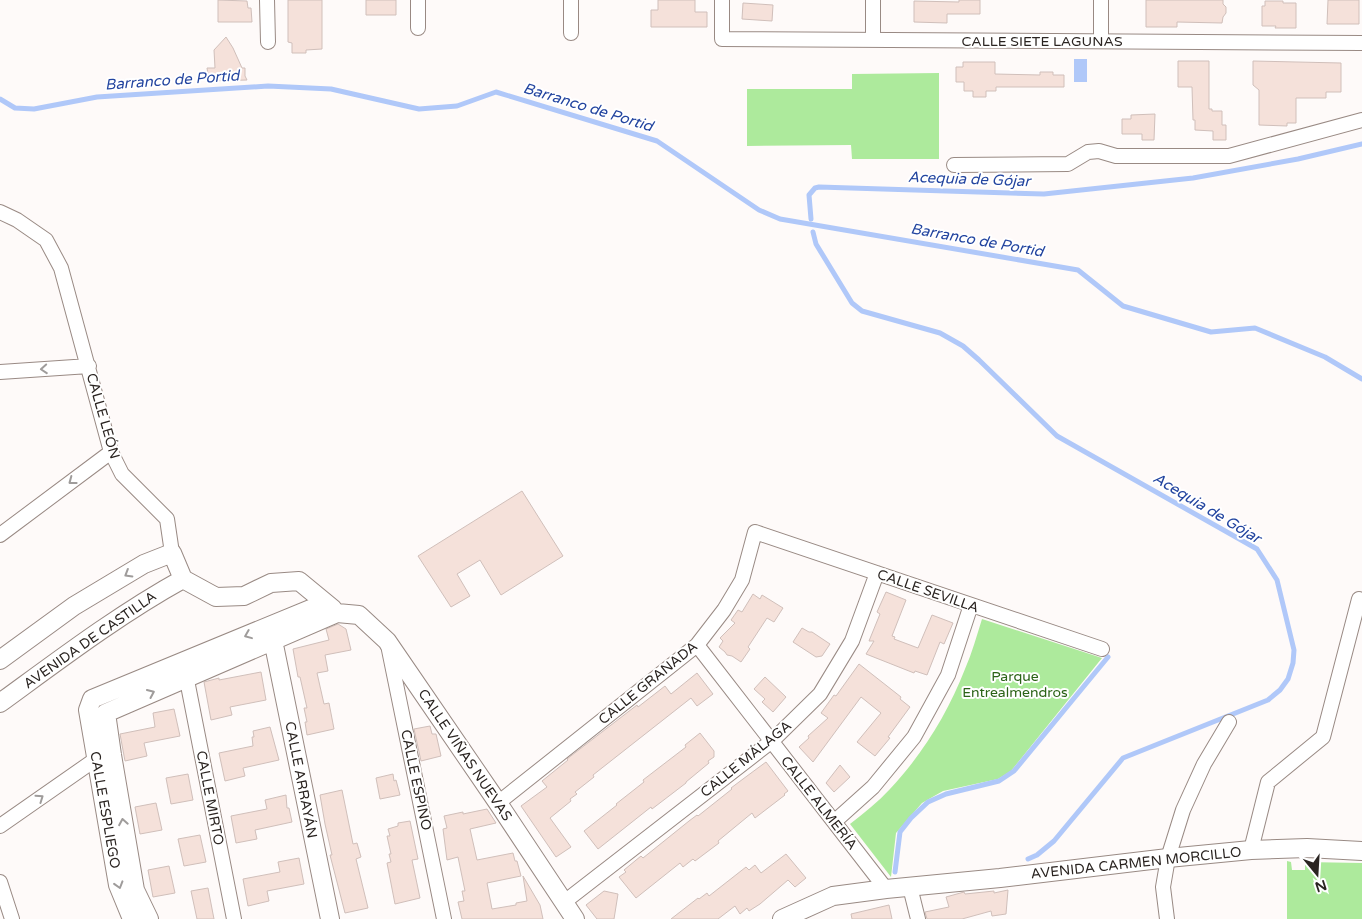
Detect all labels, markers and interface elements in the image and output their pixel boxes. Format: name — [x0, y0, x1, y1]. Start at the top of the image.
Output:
street label: CALLE SIETE LAGUNAS — [961, 33, 1123, 50]
water label: Barranco de Portid — [104, 66, 241, 94]
water label: Barranco de Portid — [521, 79, 656, 136]
water label: Acequia de Gójar — [908, 168, 1033, 190]
water label: Barranco de Portid — [909, 219, 1046, 261]
one-way arrow — [40, 364, 48, 375]
street label: CALLE LEÓN — [83, 371, 123, 461]
water label: Acequia de Gójar — [1150, 469, 1266, 548]
one-way arrow — [69, 476, 78, 484]
street label: CALLE SEVILLA — [875, 566, 981, 616]
one-way arrow — [124, 567, 133, 577]
street label: AVENIDA DE CASTILLA — [20, 588, 160, 692]
one-way arrow — [244, 629, 253, 639]
street label: CALLE GRANADA — [595, 638, 701, 728]
park label: Parque Entrealmendros — [962, 668, 1068, 701]
street label: CALLE VIÑAS NUEVAS — [414, 686, 516, 825]
one-way arrow — [146, 689, 155, 700]
street label: CALLE MÁLAGA — [697, 717, 795, 801]
street label: CALLE ARRAYÁN — [281, 720, 321, 840]
street label: CALLE ESPINO — [397, 728, 435, 832]
street label: CALLE MIRTO — [193, 749, 227, 847]
street label: CALLE ESPLIEGO — [86, 750, 124, 870]
street label: CALLE ALMERÍA — [777, 753, 861, 853]
one-way arrow — [34, 795, 44, 804]
one-way arrow — [119, 817, 129, 826]
street label: AVENIDA CARMEN MORCILLO — [1030, 843, 1242, 883]
north arrow — [1292, 849, 1342, 899]
text: N — [1313, 876, 1329, 896]
one-way arrow — [113, 880, 123, 888]

